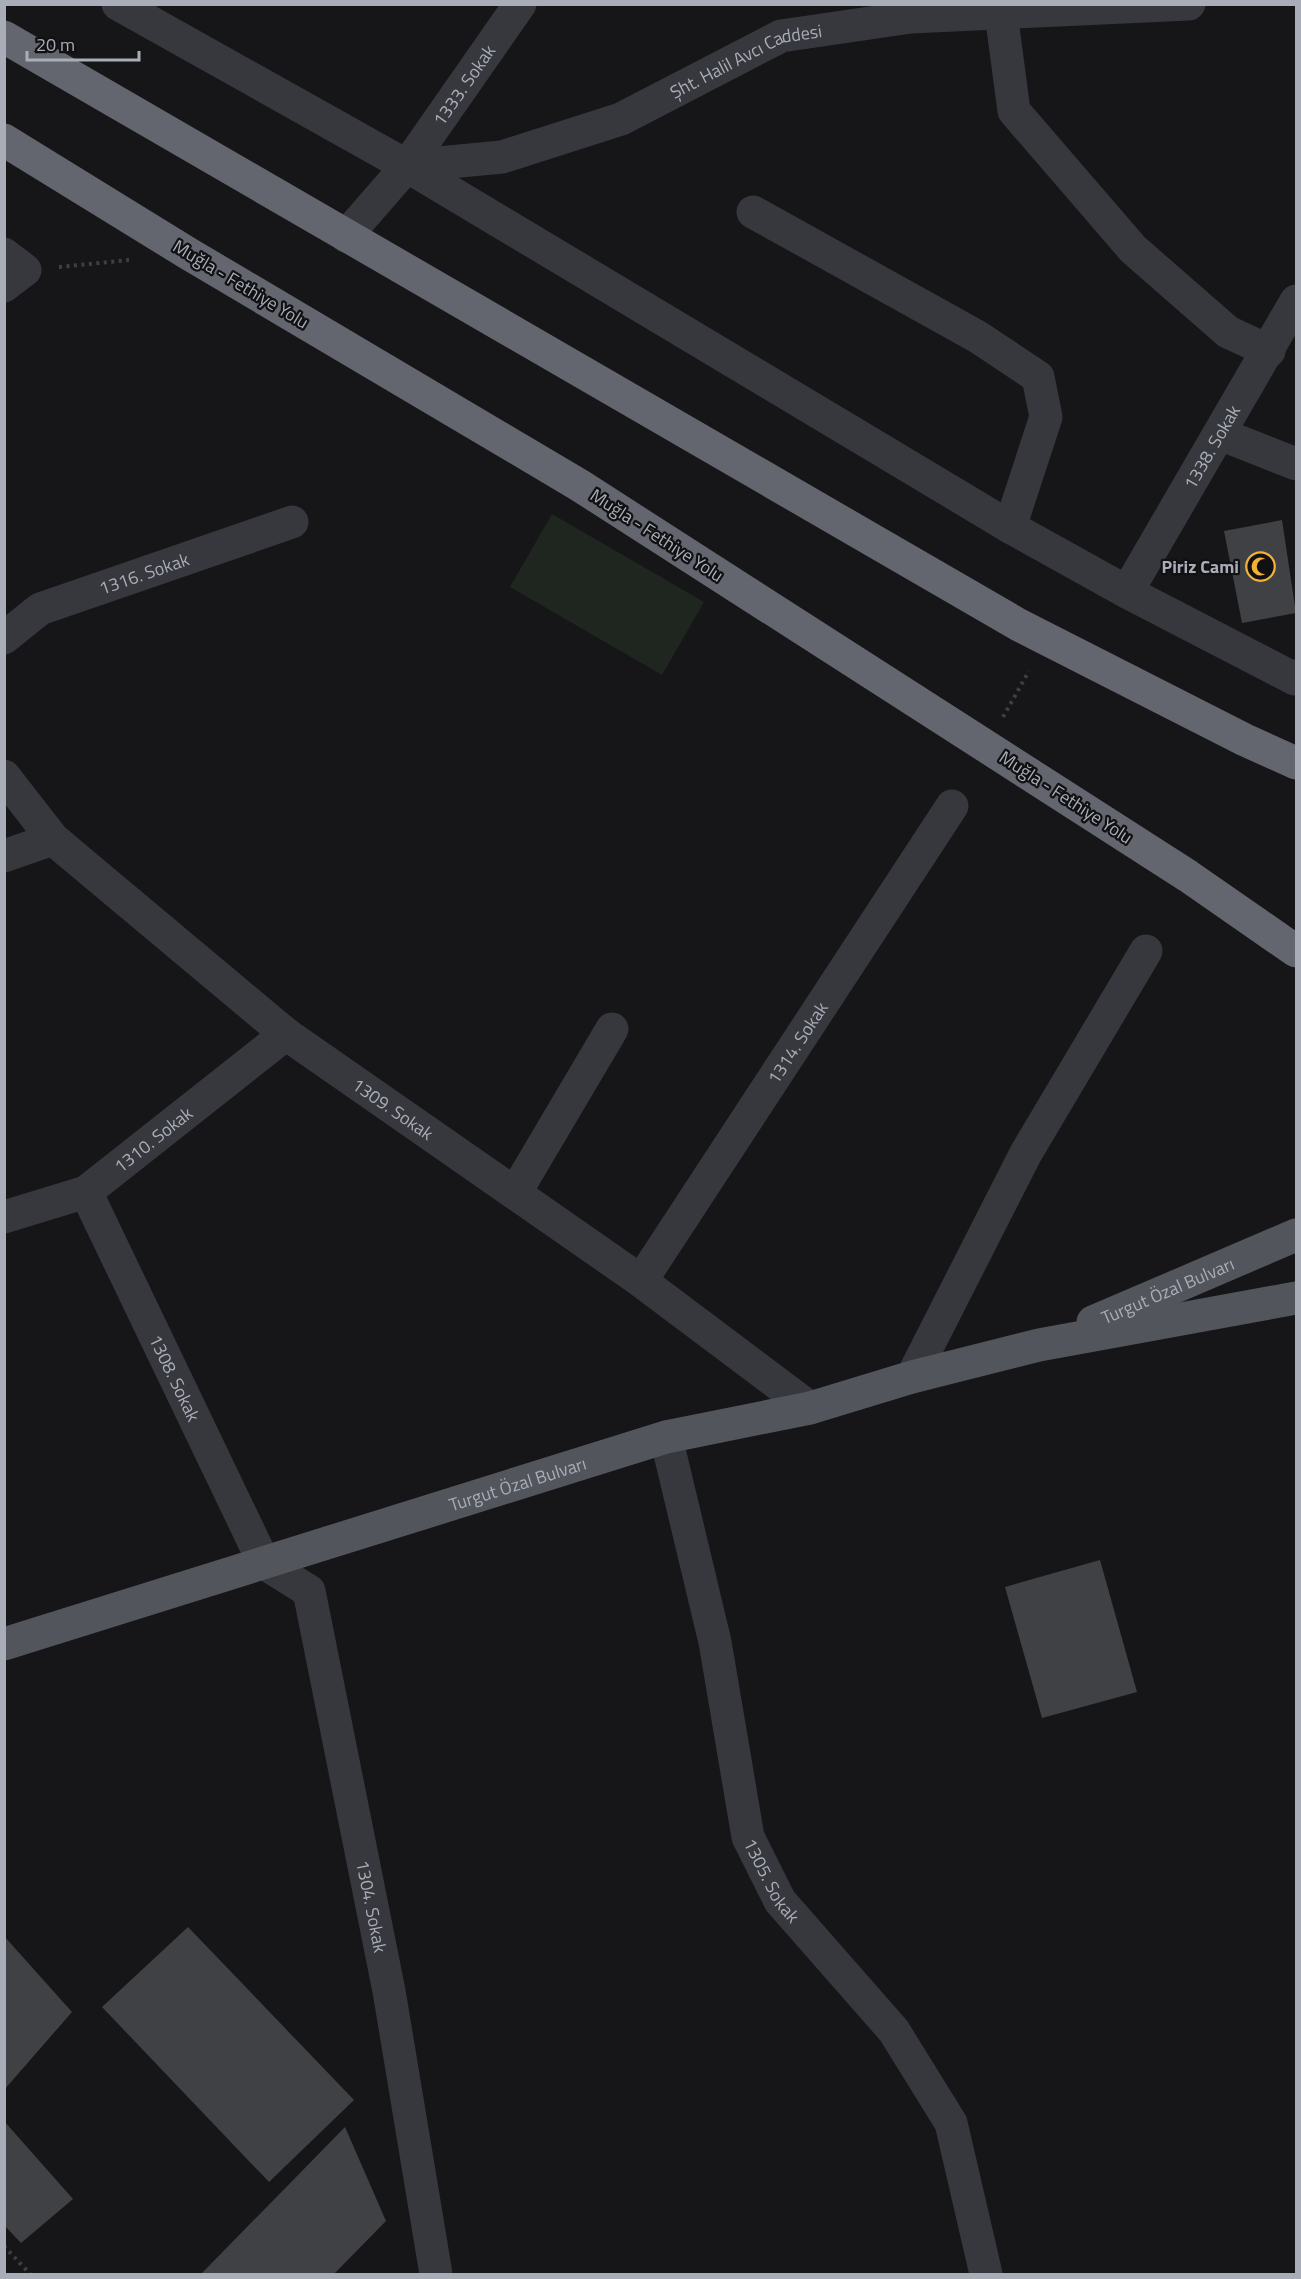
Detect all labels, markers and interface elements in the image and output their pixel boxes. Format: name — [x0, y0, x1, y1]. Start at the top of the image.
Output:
street label: Şht. Halil Avcı Caddesi — [665, 17, 824, 105]
scale bar — [27, 24, 140, 62]
text: 20 m — [36, 31, 75, 58]
street label: 1333. Sokak — [426, 38, 502, 131]
street label: Muğla - Fethiye Yolu — [168, 233, 314, 335]
street label: 1338. Sokak — [1176, 399, 1247, 494]
street label: Muğla - Fethiye Yolu — [585, 482, 729, 588]
street label: 1316. Sokak — [95, 545, 193, 601]
mosque icon: Piriz Cami — [1244, 550, 1276, 582]
place label: Piriz Cami — [1162, 553, 1239, 580]
street label: Muğla - Fethiye Yolu — [994, 744, 1138, 850]
street label: 1314. Sokak — [760, 996, 834, 1089]
street label: 1309. Sokak — [347, 1071, 439, 1147]
street label: 1310. Sokak — [108, 1099, 198, 1179]
street label: Turgut Özal Bulvarı — [1097, 1250, 1238, 1331]
street label: 1308. Sokak — [143, 1330, 208, 1426]
street label: Turgut Özal Bulvarı — [445, 1449, 590, 1518]
street label: 1305. Sokak — [737, 1833, 807, 1929]
street label: 1304. Sokak — [350, 1858, 395, 1955]

